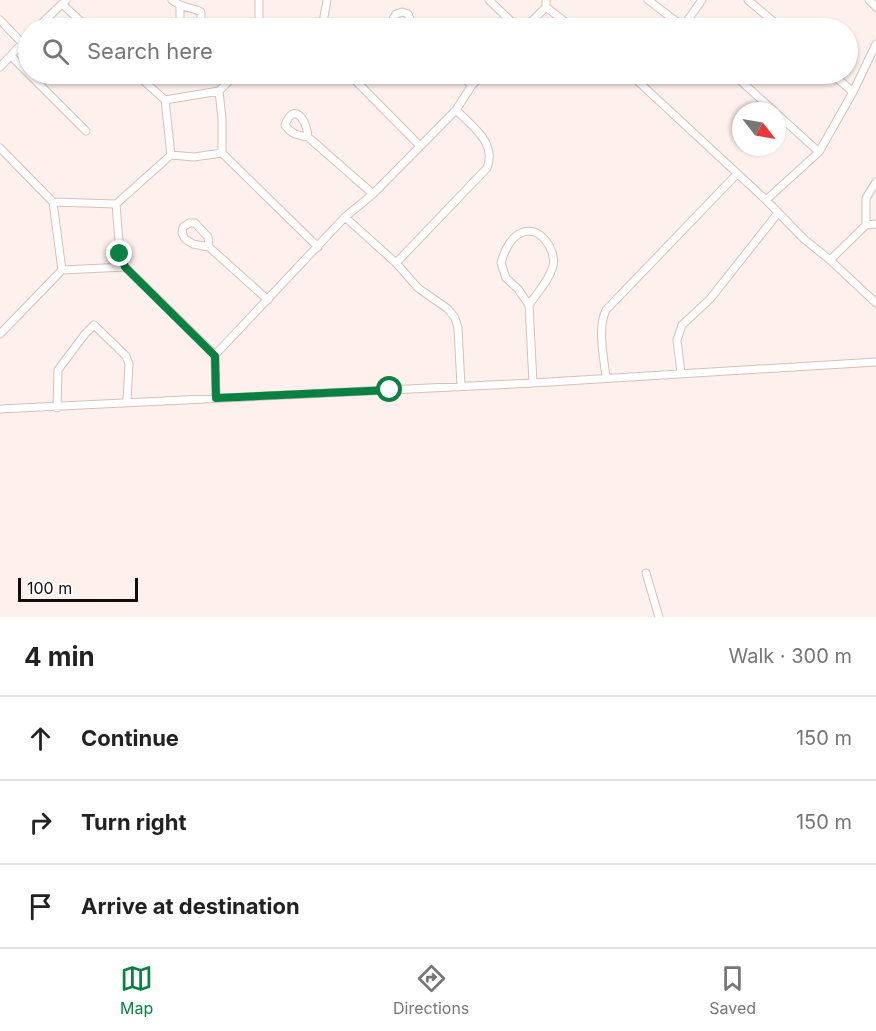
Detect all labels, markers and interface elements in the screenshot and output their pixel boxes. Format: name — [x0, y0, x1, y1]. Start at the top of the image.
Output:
search box — [18, 18, 858, 84]
icon: search — [39, 35, 72, 68]
text: Search here — [87, 38, 213, 64]
north arrow — [732, 102, 786, 156]
route end — [106, 240, 132, 266]
route start — [376, 376, 402, 402]
scale bar — [18, 575, 138, 602]
text: 100 m — [27, 578, 72, 598]
text: 4 min — [24, 641, 95, 672]
text: Walk · 300 m — [729, 644, 852, 668]
icon: ahead — [24, 722, 57, 755]
text: Continue — [81, 725, 179, 751]
text: 150 m — [796, 726, 852, 750]
icon: right — [24, 806, 57, 839]
text: Turn right — [81, 809, 187, 835]
text: 150 m — [796, 810, 852, 834]
icon: arrive — [24, 890, 57, 923]
text: Arrive at destination — [81, 893, 300, 919]
tab: Map — [120, 962, 153, 1018]
tab: Directions — [393, 962, 469, 1018]
tab: Saved — [709, 962, 756, 1018]

